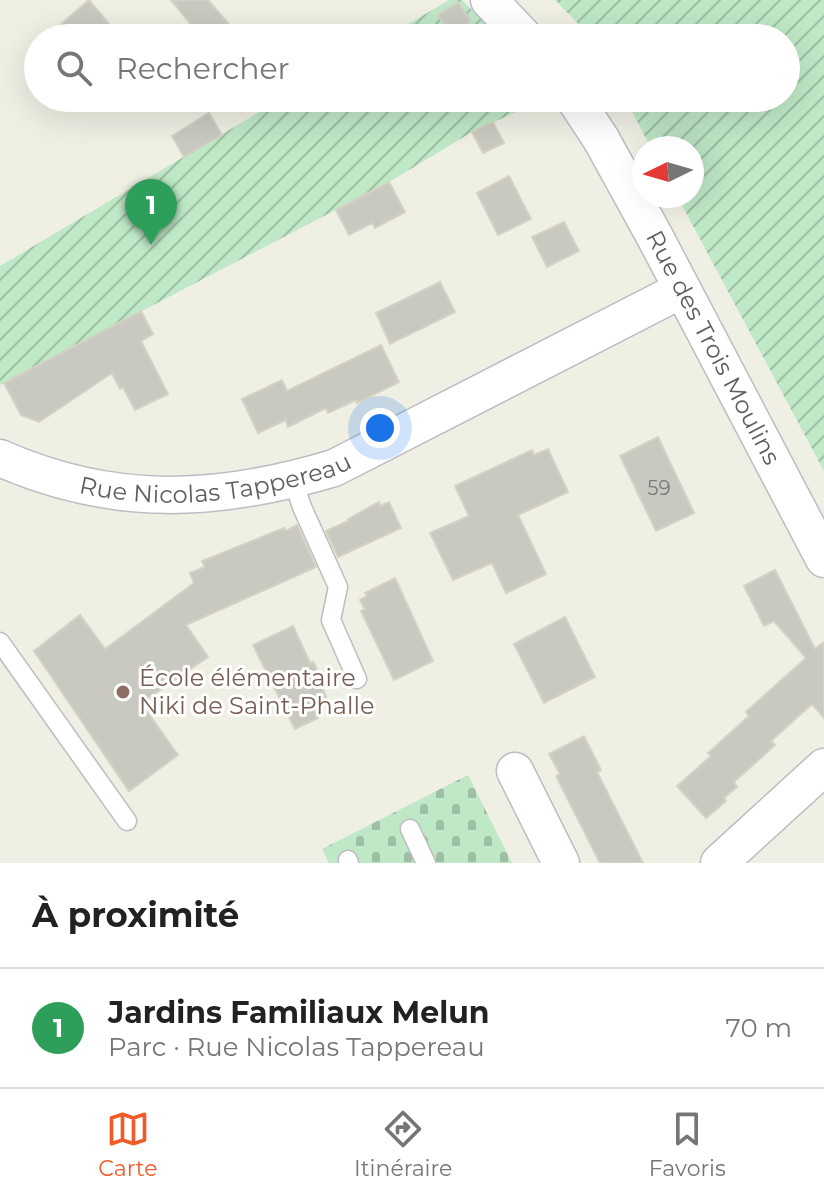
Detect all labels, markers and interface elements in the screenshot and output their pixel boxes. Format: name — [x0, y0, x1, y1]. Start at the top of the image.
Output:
search box — [24, 24, 800, 112]
icon: search — [52, 46, 96, 90]
text: Rechercher — [116, 50, 290, 87]
north arrow — [632, 136, 704, 208]
pin: 1 — [125, 179, 177, 245]
street label: Rue des Trois Moulins — [640, 225, 787, 470]
your location — [360, 408, 400, 448]
street label: Rue Nicolas Tappereau — [77, 447, 356, 509]
house number: 59 — [647, 476, 671, 500]
place label: École élémentaire Niki de Saint-Phalle — [139, 663, 374, 720]
marker: École élémentaire Niki de Saint-Phalle — [114, 683, 132, 701]
text: À proximité — [32, 894, 239, 936]
text: Jardins Familiaux Melun — [108, 994, 490, 1031]
text: 1 — [53, 1012, 63, 1044]
text: 70 m — [726, 1012, 792, 1044]
text: Parc · Rue Nicolas Tappereau — [108, 1031, 485, 1063]
tab: Carte — [98, 1107, 158, 1182]
tab: Itinéraire — [354, 1107, 452, 1182]
tab: Favoris — [649, 1107, 726, 1182]

